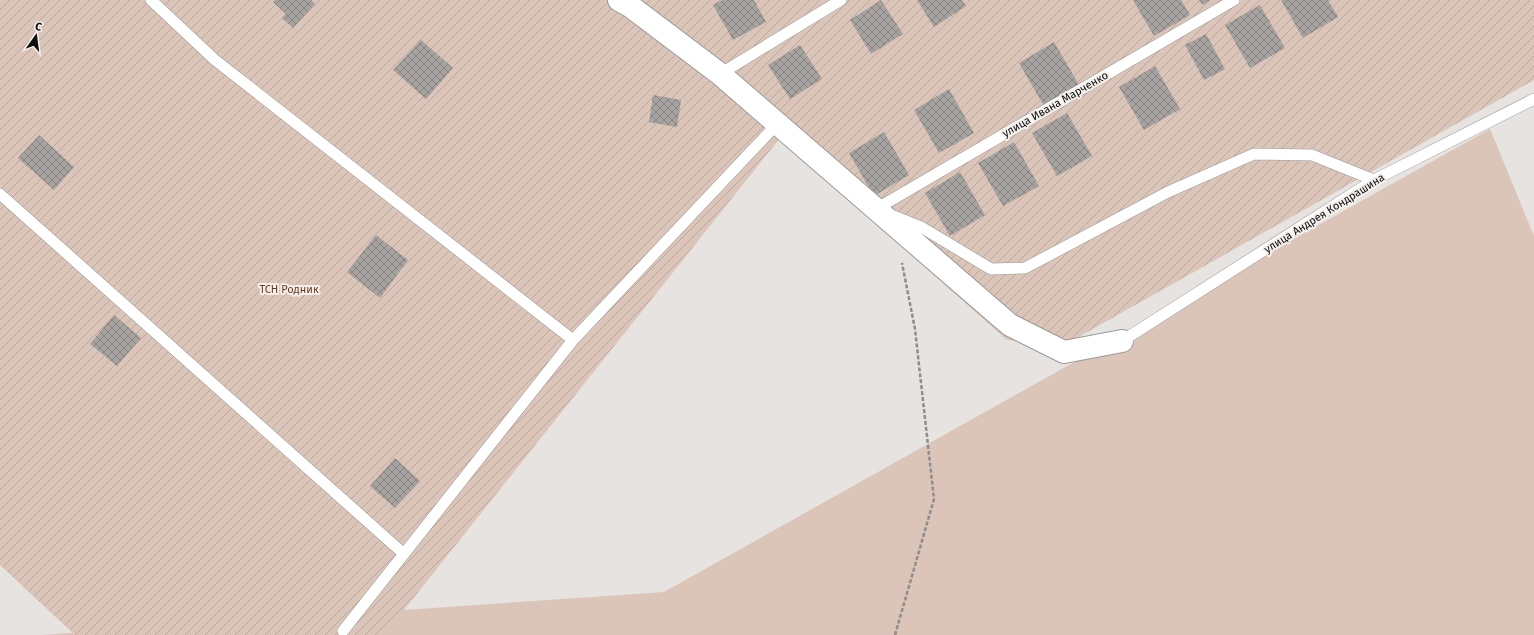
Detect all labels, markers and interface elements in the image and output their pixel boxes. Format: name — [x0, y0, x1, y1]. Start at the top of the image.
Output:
north arrow — [16, 16, 56, 56]
text: С — [34, 20, 44, 34]
street label: улица Ивана Марченко — [1000, 69, 1111, 140]
street label: улица Андрея Кондрашина — [1262, 171, 1387, 256]
park label: ТСН Родник — [259, 283, 319, 296]

